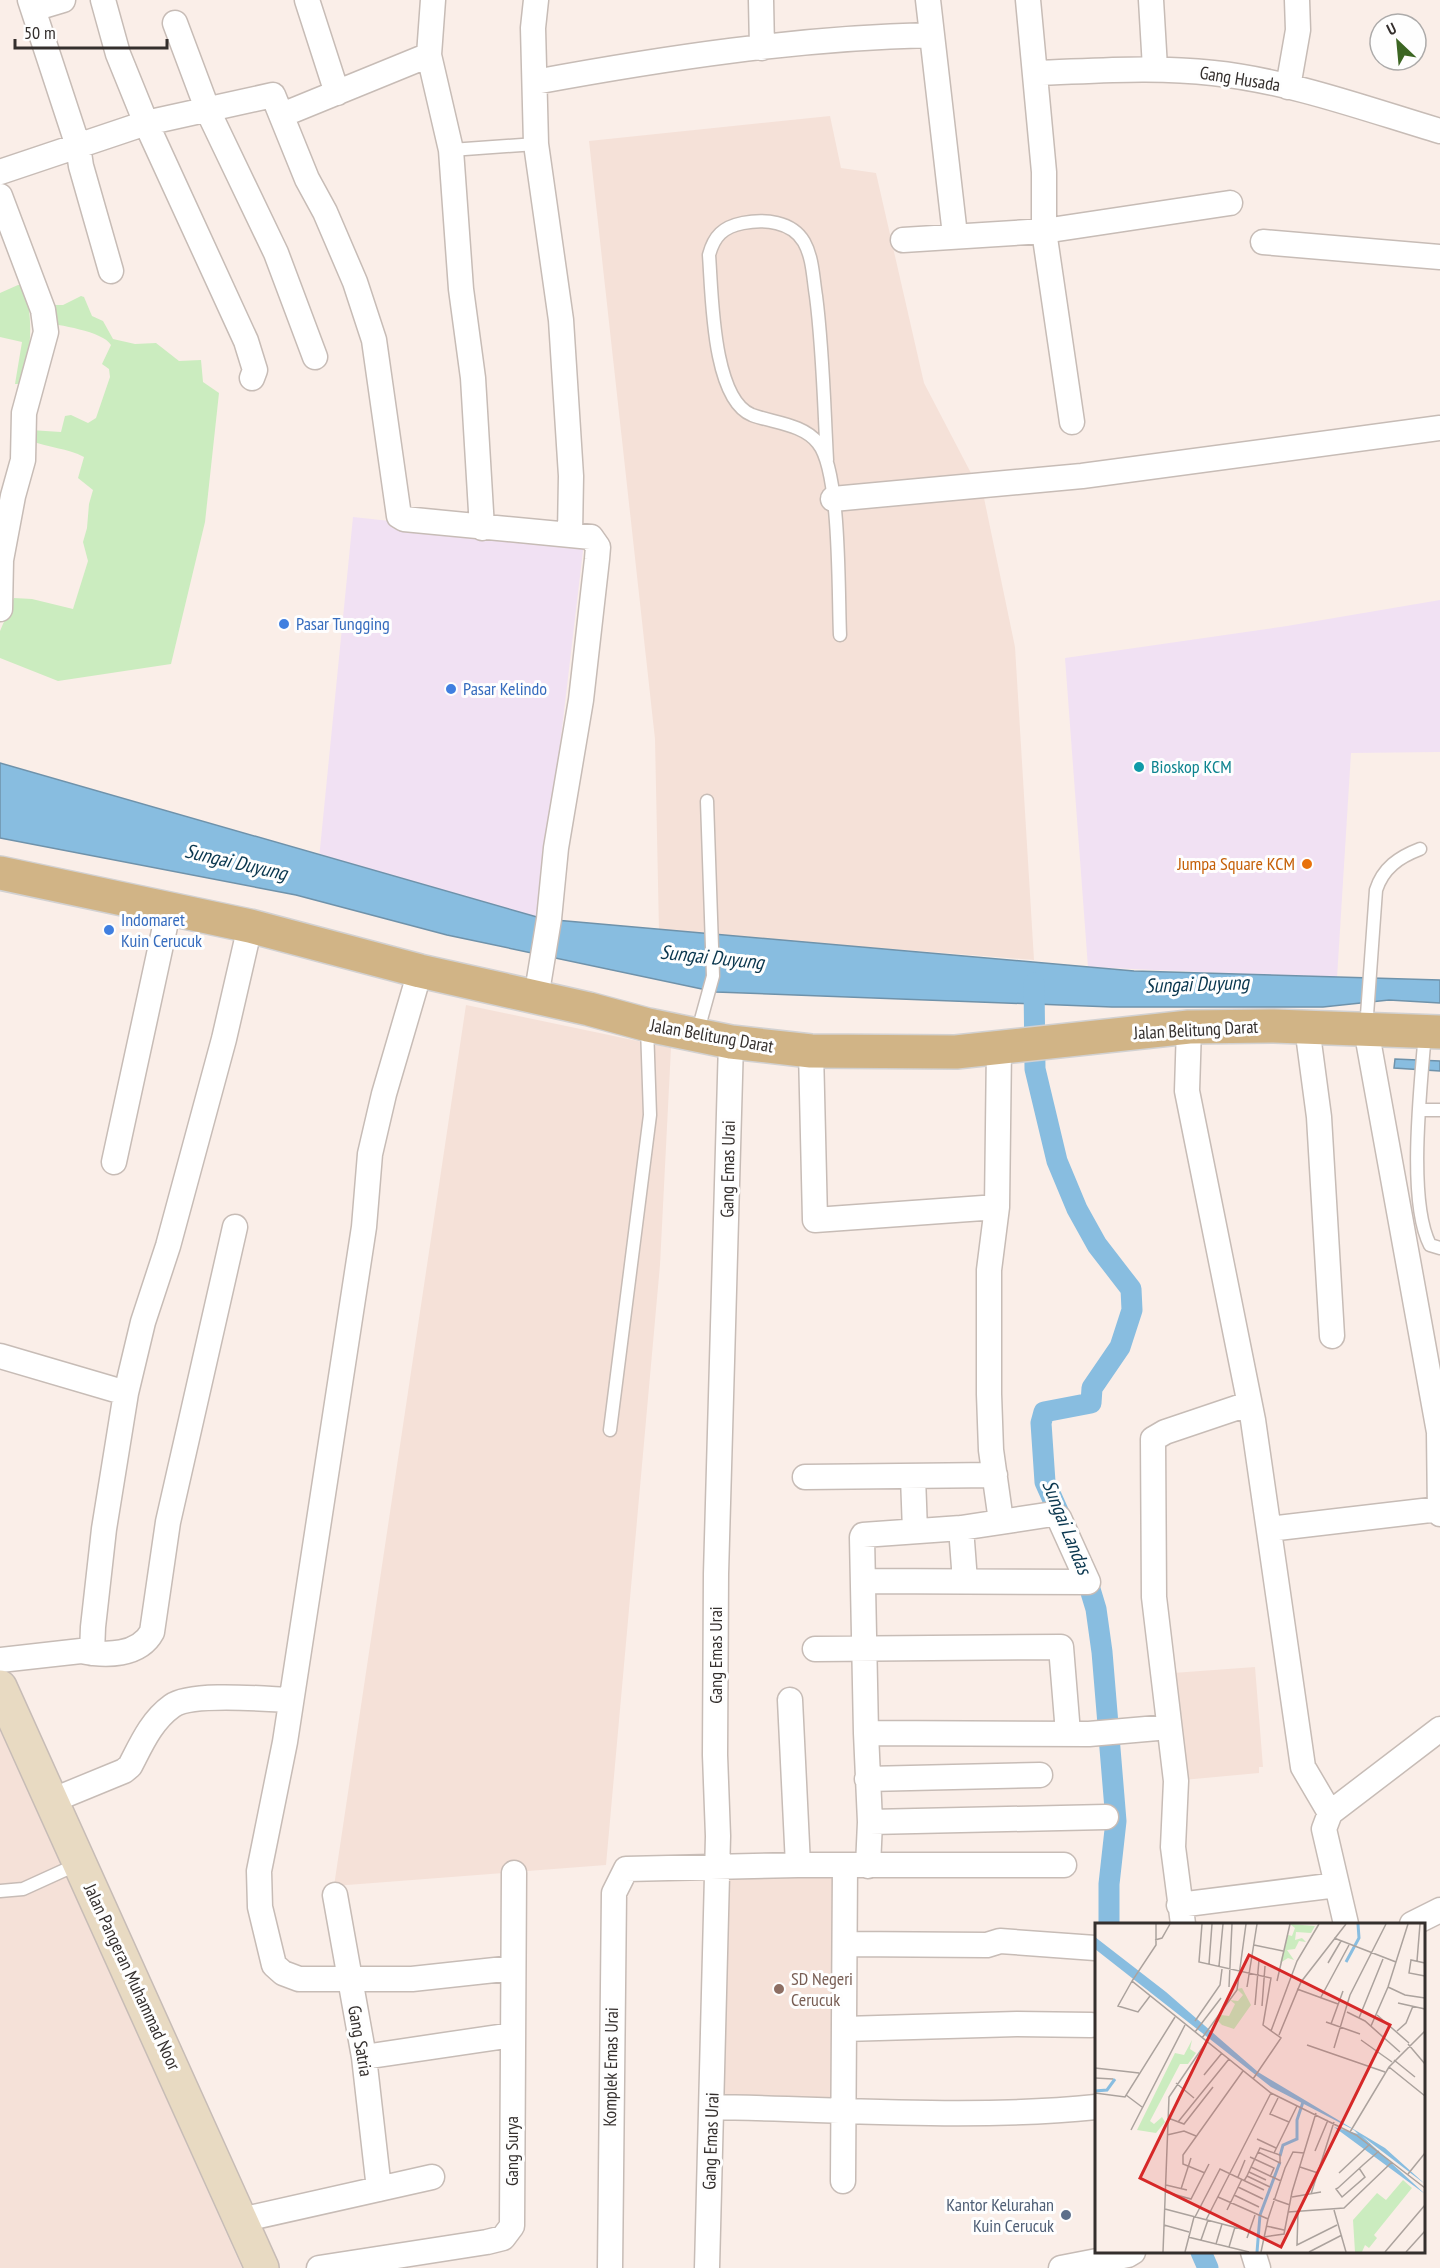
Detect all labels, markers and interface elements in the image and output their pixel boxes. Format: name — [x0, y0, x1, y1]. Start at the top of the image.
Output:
scale bar — [15, 12, 166, 50]
north arrow — [1368, 12, 1428, 72]
text: U — [1383, 18, 1400, 39]
text: 50 m — [24, 21, 56, 44]
street label: Gang Husada — [1198, 61, 1282, 96]
place label: Pasar Tungging — [296, 612, 390, 635]
marker: Pasar Tungging — [277, 617, 291, 631]
place label: Pasar Kelindo — [463, 677, 547, 700]
marker: Pasar Kelindo — [444, 682, 458, 696]
place label: Bioskop KCM — [1151, 755, 1232, 778]
marker: Bioskop KCM — [1132, 760, 1146, 774]
water label: Sungai Duyung — [182, 838, 291, 887]
place label: Jumpa Square KCM — [1176, 852, 1295, 875]
marker: Jumpa Square KCM — [1300, 857, 1314, 871]
place label: Indomaret Kuin Cerucuk — [121, 908, 202, 952]
marker: Indomaret Kuin Cerucuk — [102, 923, 116, 937]
water label: Sungai Duyung — [659, 939, 766, 976]
water label: Sungai Duyung — [1145, 969, 1251, 999]
street label: Jalan Belitung Darat — [648, 1013, 776, 1058]
street label: Jalan Belitung Darat — [1132, 1015, 1259, 1044]
street label: Gang Emas Urai — [715, 1120, 740, 1218]
water label: Sungai Landas — [1036, 1476, 1099, 1580]
street label: Gang Emas Urai — [704, 1606, 727, 1704]
street label: Jalan Pangeran Muhammad Noor — [79, 1879, 186, 2074]
inset map — [1095, 1923, 1425, 2253]
place label: SD Negeri Cerucuk — [791, 1967, 853, 2011]
marker: SD Negeri Cerucuk — [772, 1982, 786, 1996]
street label: Gang Satria — [343, 2004, 378, 2078]
street label: Komplek Emas Urai — [598, 2007, 623, 2127]
street label: Gang Emas Urai — [697, 2092, 724, 2190]
street label: Gang Surya — [500, 2116, 523, 2186]
place label: Kantor Kelurahan Kuin Cerucuk — [946, 2193, 1054, 2237]
marker: Kantor Kelurahan Kuin Cerucuk — [1059, 2208, 1073, 2222]

